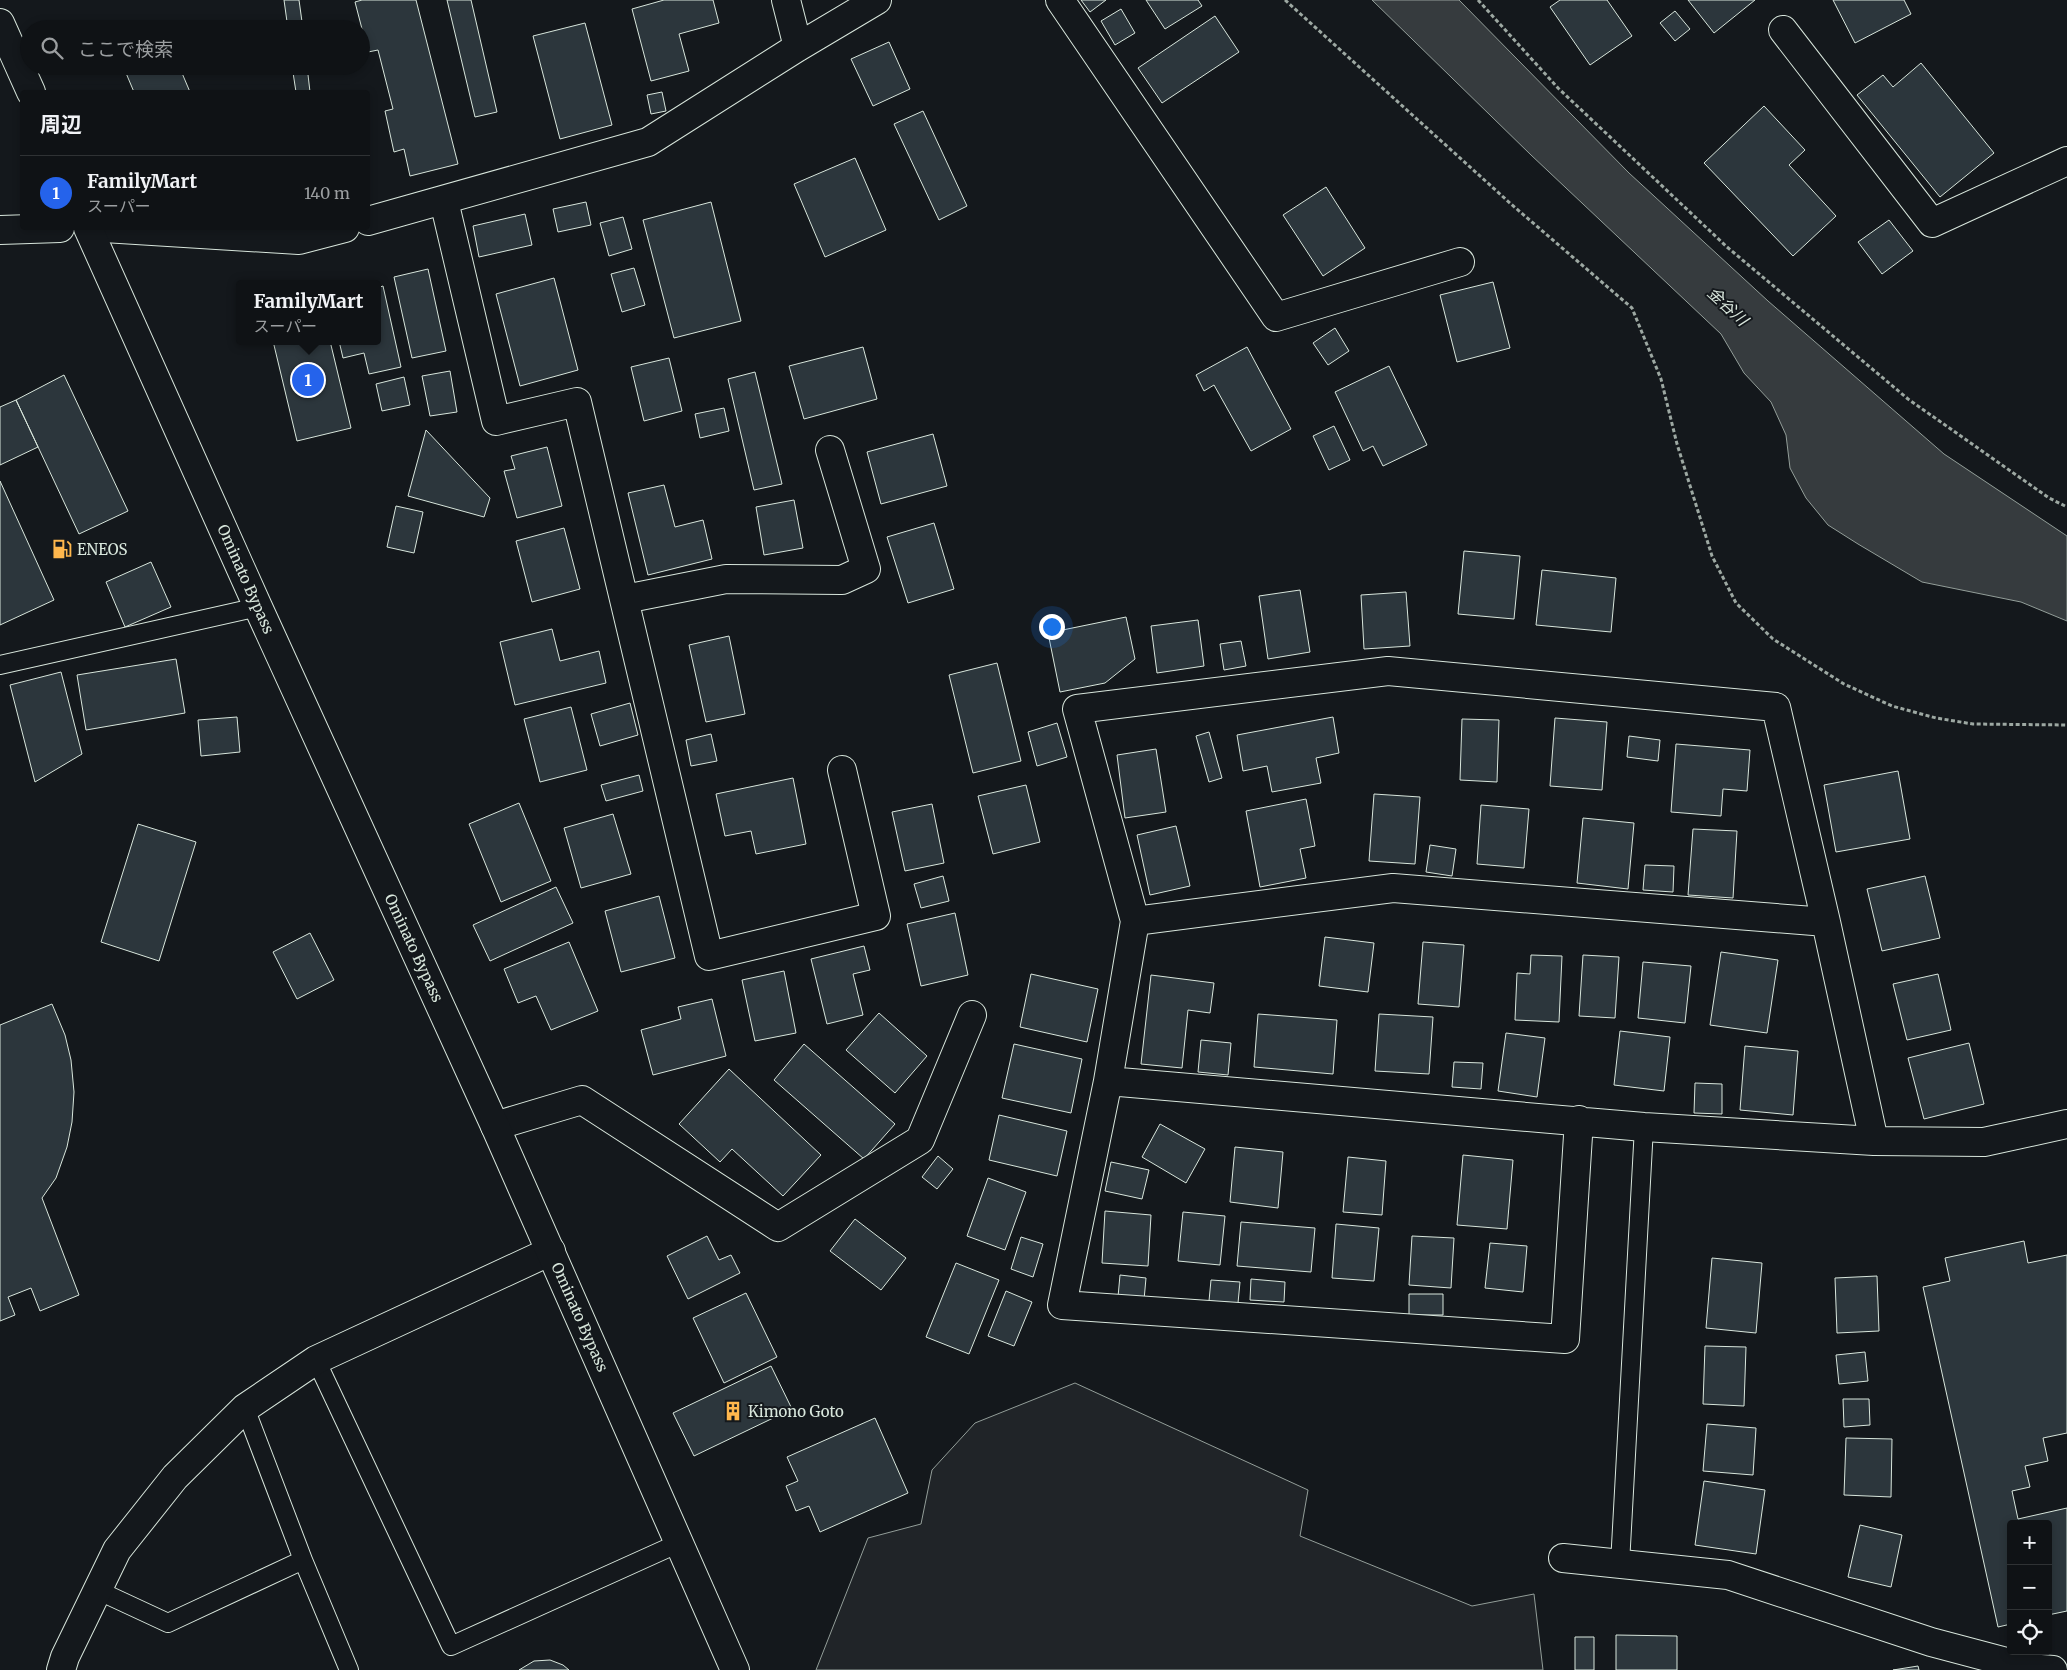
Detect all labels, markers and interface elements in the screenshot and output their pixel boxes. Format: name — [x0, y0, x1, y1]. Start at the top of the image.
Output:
search box — [20, 20, 370, 75]
icon: search — [38, 34, 66, 62]
text: ここで検索 — [78, 37, 173, 61]
text: 周辺 — [40, 111, 82, 138]
text: FamilyMart — [87, 169, 197, 193]
text: 1 — [52, 183, 60, 203]
text: 140 m — [304, 183, 350, 203]
text: スーパー — [87, 196, 151, 216]
popup — [236, 280, 381, 345]
water label: 金谷川 — [1704, 282, 1754, 331]
text: FamilyMart — [253, 289, 364, 313]
text: スーパー — [253, 316, 317, 336]
pin: 1 — [292, 361, 324, 399]
street label: Ominato Bypass — [213, 521, 279, 637]
fuel station icon: ENEOS — [51, 538, 73, 560]
place label: ENEOS — [77, 540, 127, 559]
your location — [1039, 614, 1065, 640]
street label: Ominato Bypass — [381, 891, 447, 1005]
street label: Ominato Bypass — [547, 1259, 613, 1375]
building icon: Kimono Goto — [722, 1400, 744, 1422]
place label: Kimono Goto — [748, 1402, 844, 1421]
map controls — [2007, 1520, 2052, 1655]
button: + — [2007, 1520, 2052, 1565]
button: − — [2007, 1565, 2052, 1610]
button: locate — [2007, 1610, 2052, 1655]

